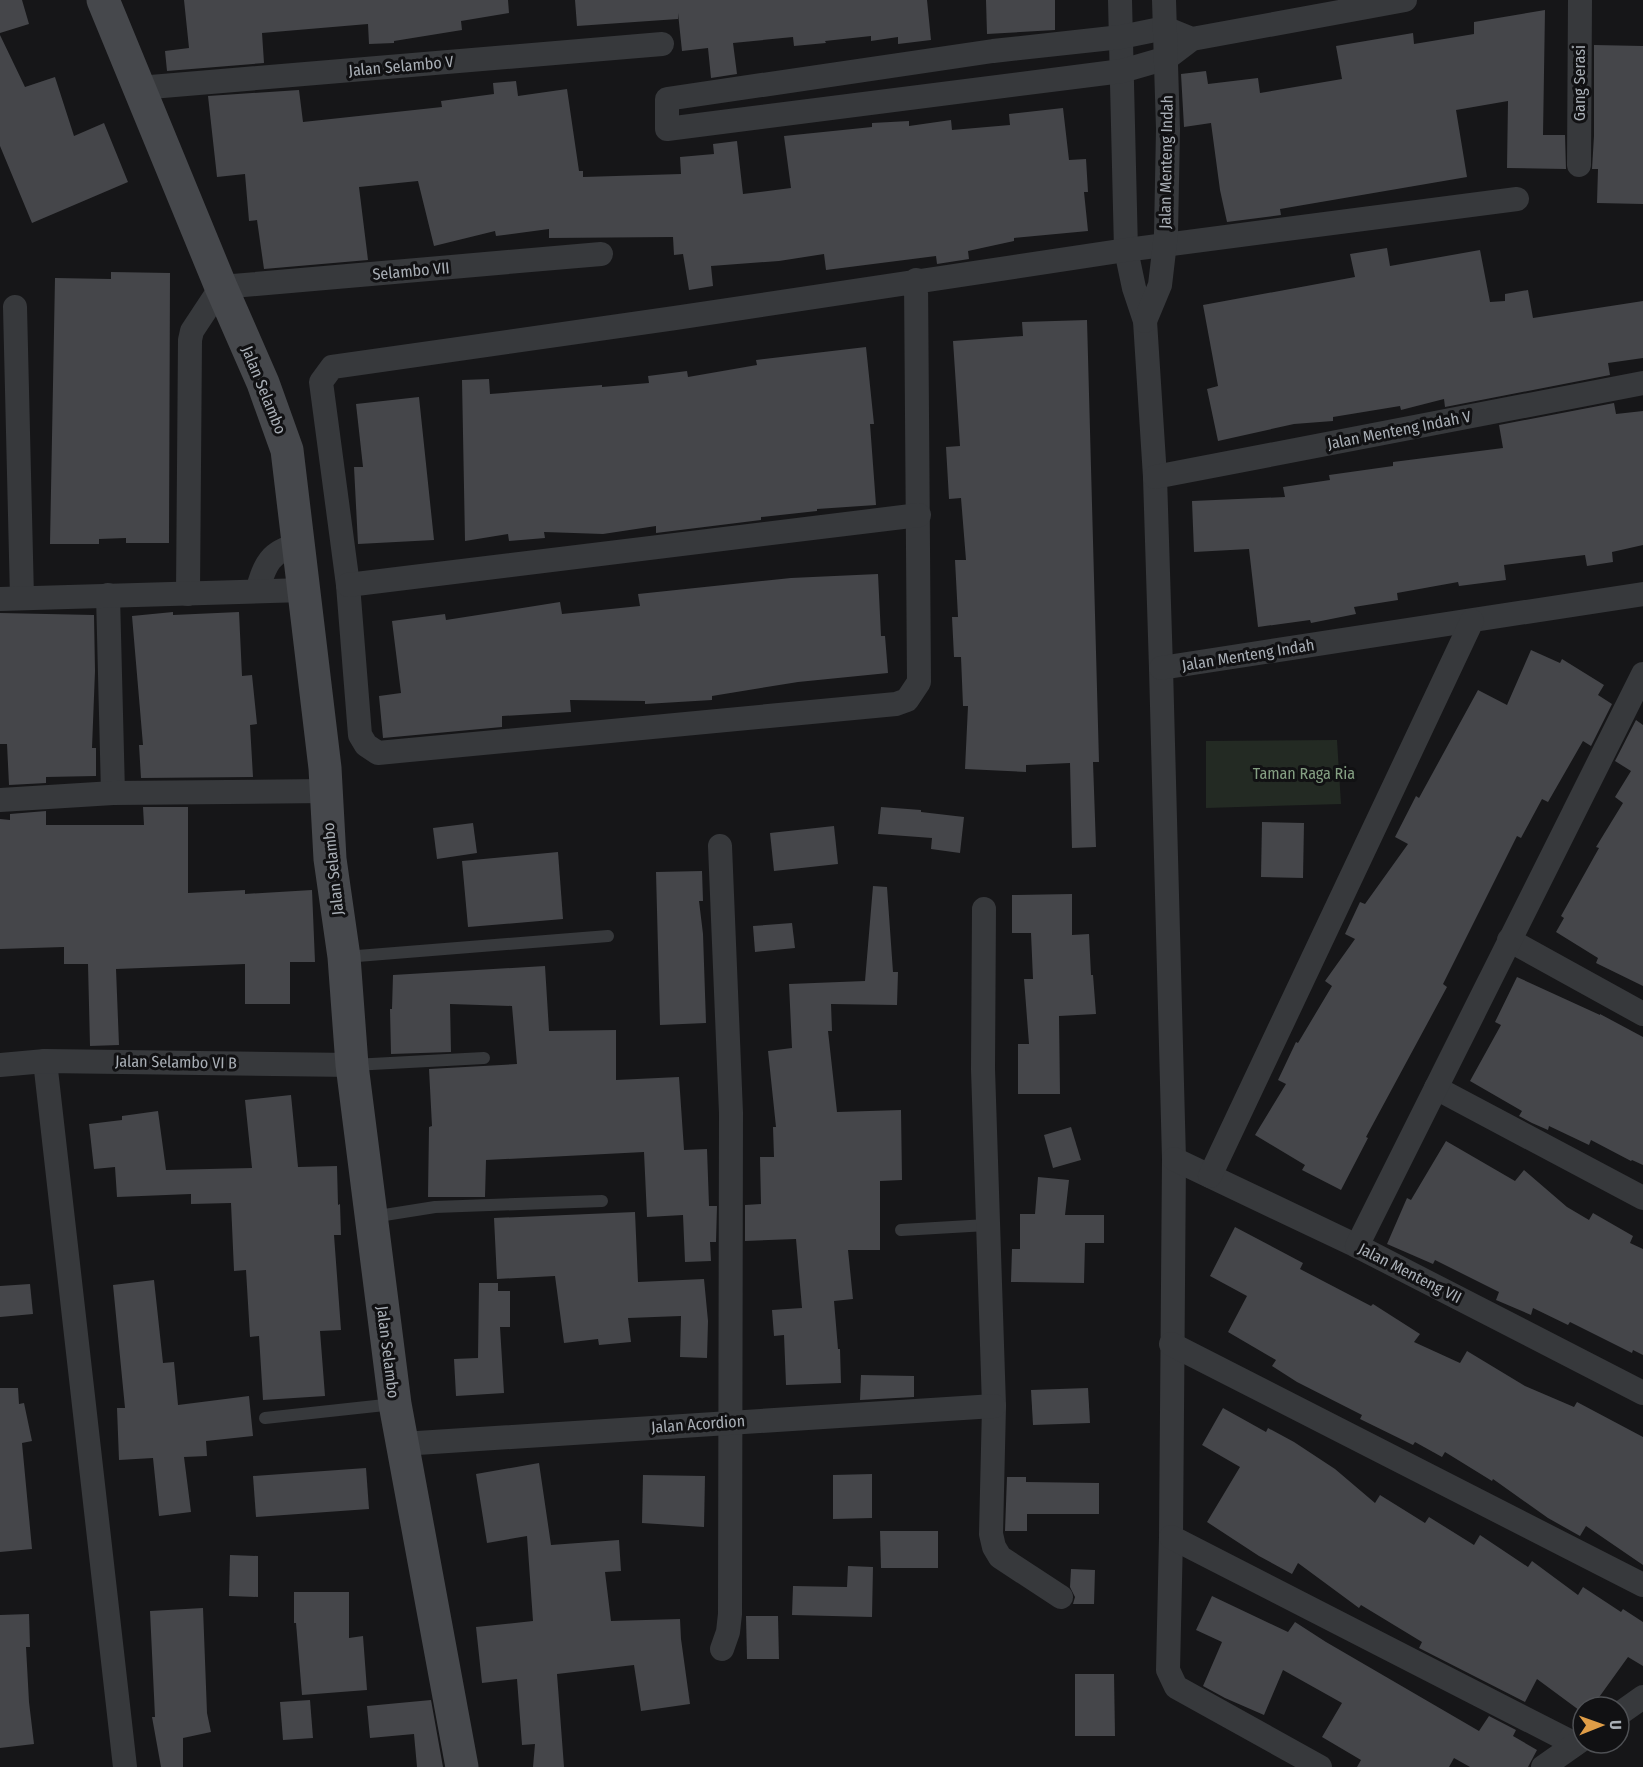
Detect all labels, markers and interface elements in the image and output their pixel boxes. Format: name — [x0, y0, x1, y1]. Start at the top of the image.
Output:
street label: Gang Serasi — [1570, 45, 1589, 121]
street label: Jalan Selambo V — [348, 52, 455, 80]
street label: Jalan Menteng Indah — [1155, 95, 1177, 229]
street label: Selambo VII — [372, 258, 450, 284]
street label: Jalan Selambo — [238, 343, 290, 437]
street label: Jalan Menteng Indah V — [1326, 407, 1473, 453]
street label: Jalan Menteng Indah — [1180, 635, 1316, 675]
park label: Taman Raga Ria — [1253, 764, 1355, 783]
street label: Jalan Selambo — [319, 822, 347, 916]
street label: Jalan Selambo VI B — [115, 1051, 237, 1073]
street label: Jalan Menteng VII — [1355, 1239, 1465, 1307]
street label: Jalan Selambo — [373, 1305, 403, 1399]
street label: Jalan Acordion — [650, 1411, 746, 1437]
north arrow — [1571, 1695, 1631, 1755]
text: U — [1606, 1720, 1625, 1730]

